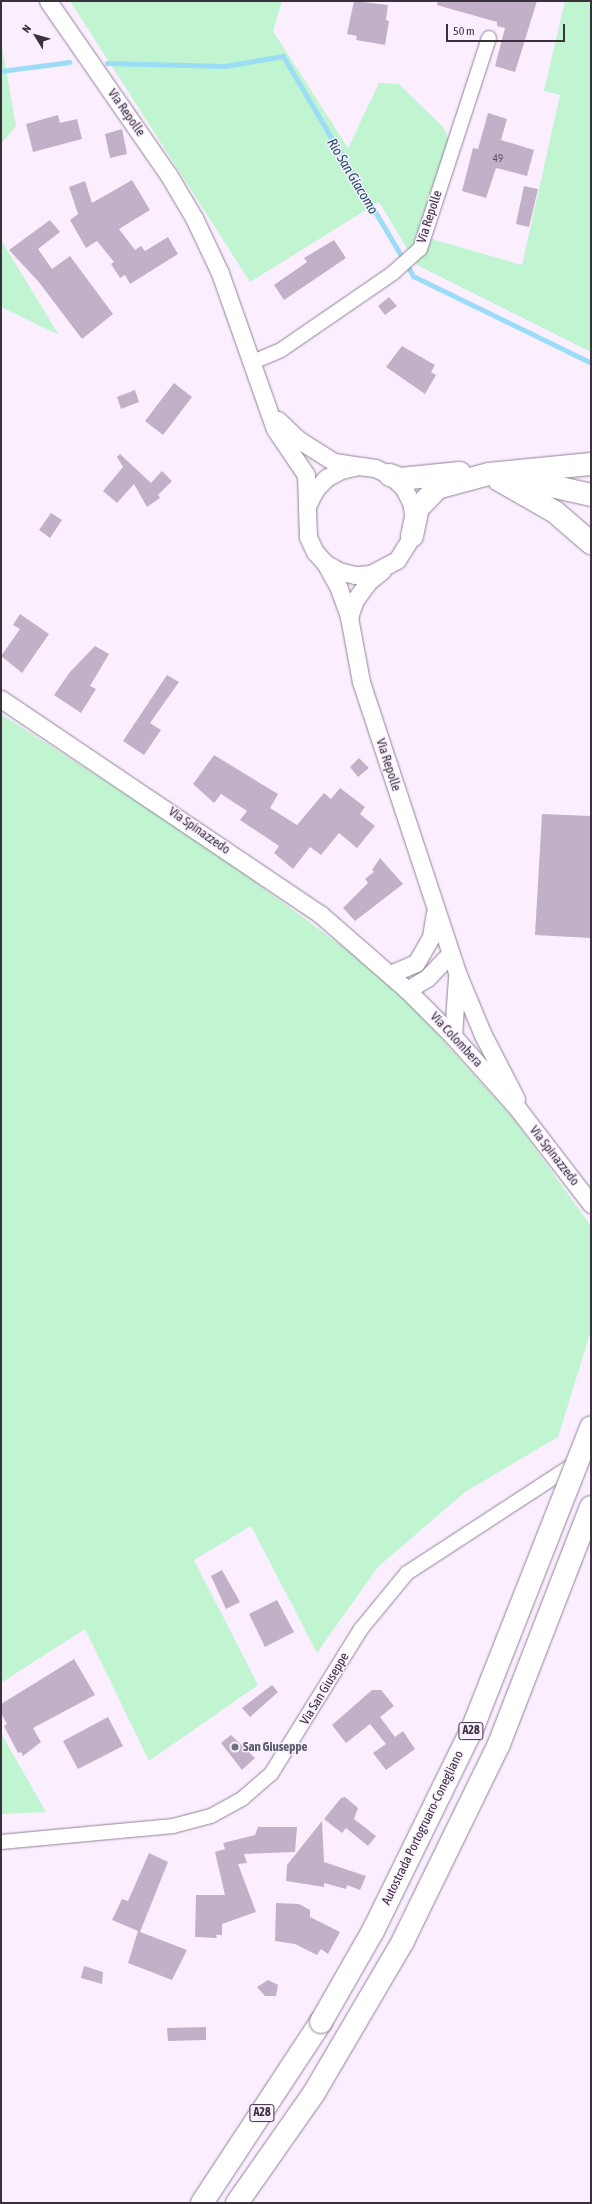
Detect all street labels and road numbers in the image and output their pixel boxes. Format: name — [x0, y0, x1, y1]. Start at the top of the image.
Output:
street label: Via Repolle — [104, 86, 148, 140]
street label: Via Repolle — [414, 189, 446, 245]
street label: Via Repolle — [372, 737, 404, 793]
street label: Via Spinazzedo — [165, 804, 233, 858]
street label: Via Colombera — [427, 1009, 485, 1071]
street label: Via Spinazzedo — [526, 1123, 582, 1189]
street label: Via San Giuseppe — [297, 1650, 353, 1728]
road number: A28 — [458, 1721, 484, 1741]
street label: Autostrada Portogruaro-Conegliano — [379, 1748, 467, 1908]
road number: A28 — [249, 2103, 275, 2123]

